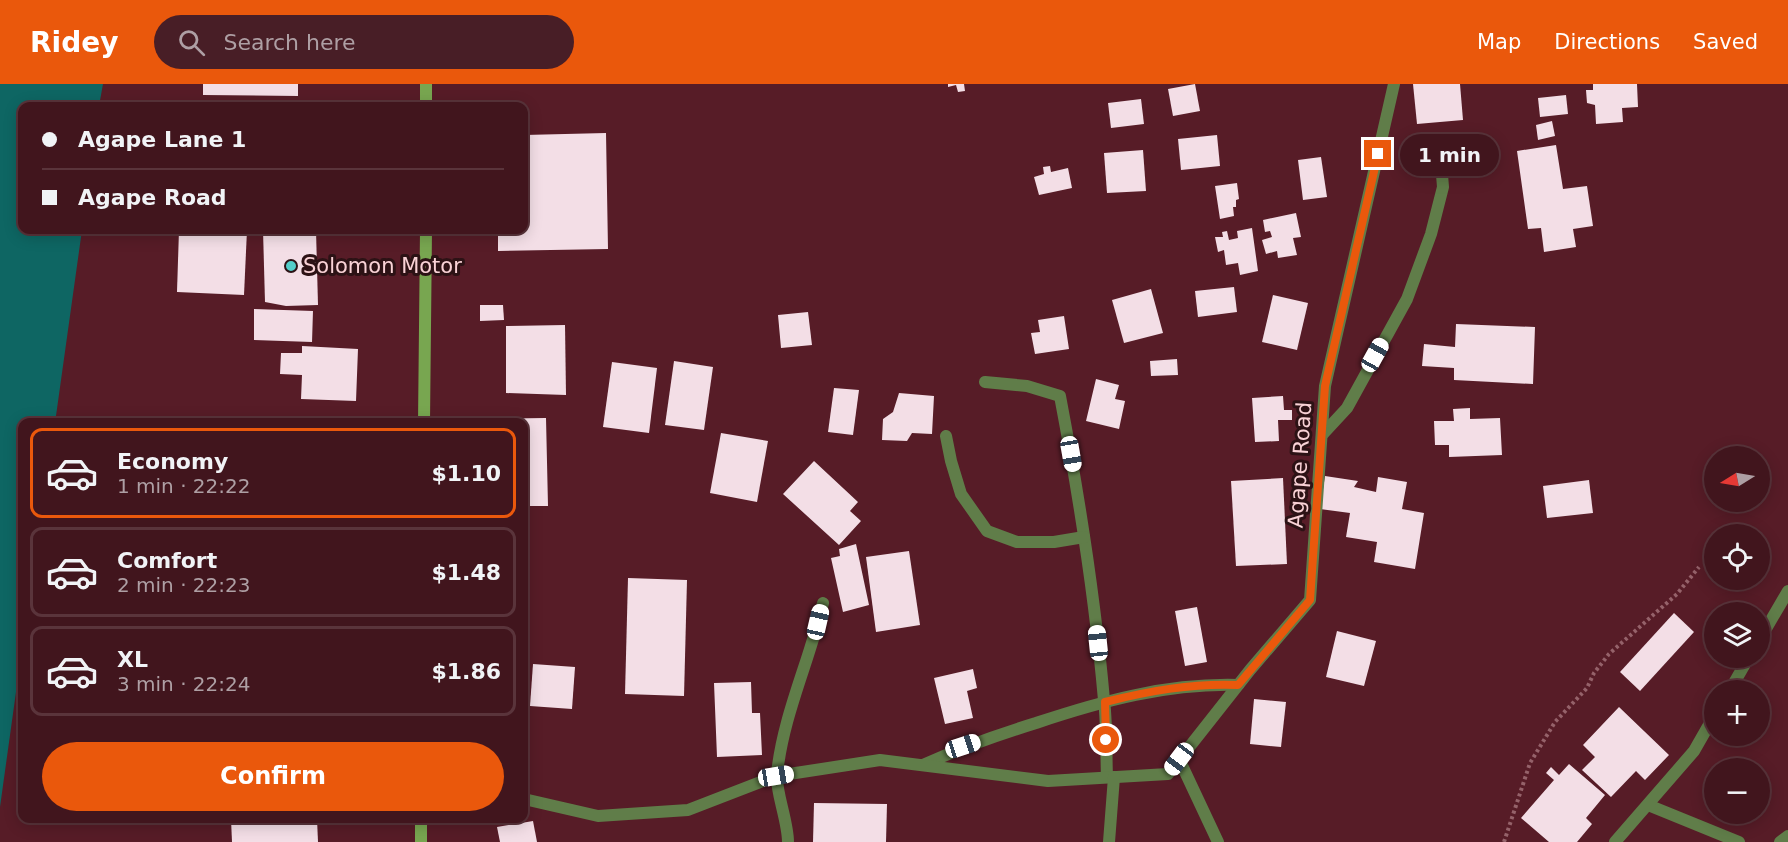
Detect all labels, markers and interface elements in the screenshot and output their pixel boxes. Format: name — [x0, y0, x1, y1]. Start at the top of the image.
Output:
search box — [154, 15, 574, 69]
text: Ridey — [30, 26, 118, 59]
icon: search — [175, 26, 208, 59]
text: Search here — [223, 30, 356, 55]
text: Map — [1477, 30, 1521, 54]
text: Directions — [1554, 30, 1660, 54]
text: Saved — [1693, 30, 1758, 54]
text: Agape Lane 1 — [78, 127, 246, 152]
callout: 1 min — [1399, 133, 1498, 175]
route end — [1364, 140, 1391, 167]
text: 1 min — [1418, 143, 1481, 167]
text: Agape Road — [78, 185, 227, 210]
place label: Solomon Motor — [303, 254, 462, 278]
marker: Solomon Motor — [284, 259, 298, 273]
car — [1358, 335, 1392, 375]
street label: Agape Road — [1284, 401, 1316, 529]
car — [1059, 435, 1083, 473]
icon: car — [45, 446, 99, 500]
north arrow — [1704, 446, 1770, 512]
map controls — [1704, 446, 1770, 824]
text: Economy — [117, 449, 228, 474]
text: $1.10 — [431, 461, 501, 486]
text: 1 min · 22:22 — [117, 474, 251, 498]
button: locate — [1704, 524, 1770, 590]
icon: car — [45, 545, 99, 599]
text: Comfort — [117, 548, 217, 573]
text: $1.48 — [431, 560, 501, 585]
text: 2 min · 22:23 — [117, 573, 251, 597]
car — [805, 602, 831, 642]
button: layers — [1704, 602, 1770, 668]
car — [1087, 624, 1109, 662]
icon: car — [45, 644, 99, 698]
text: XL — [117, 647, 148, 672]
text: $1.86 — [431, 659, 501, 684]
text: 3 min · 22:24 — [117, 672, 251, 696]
button: + — [1704, 680, 1770, 746]
route start — [1092, 726, 1119, 753]
car — [943, 732, 983, 760]
car — [1161, 739, 1197, 779]
button: Confirm — [42, 742, 504, 811]
button: − — [1704, 758, 1770, 824]
car — [757, 764, 795, 788]

